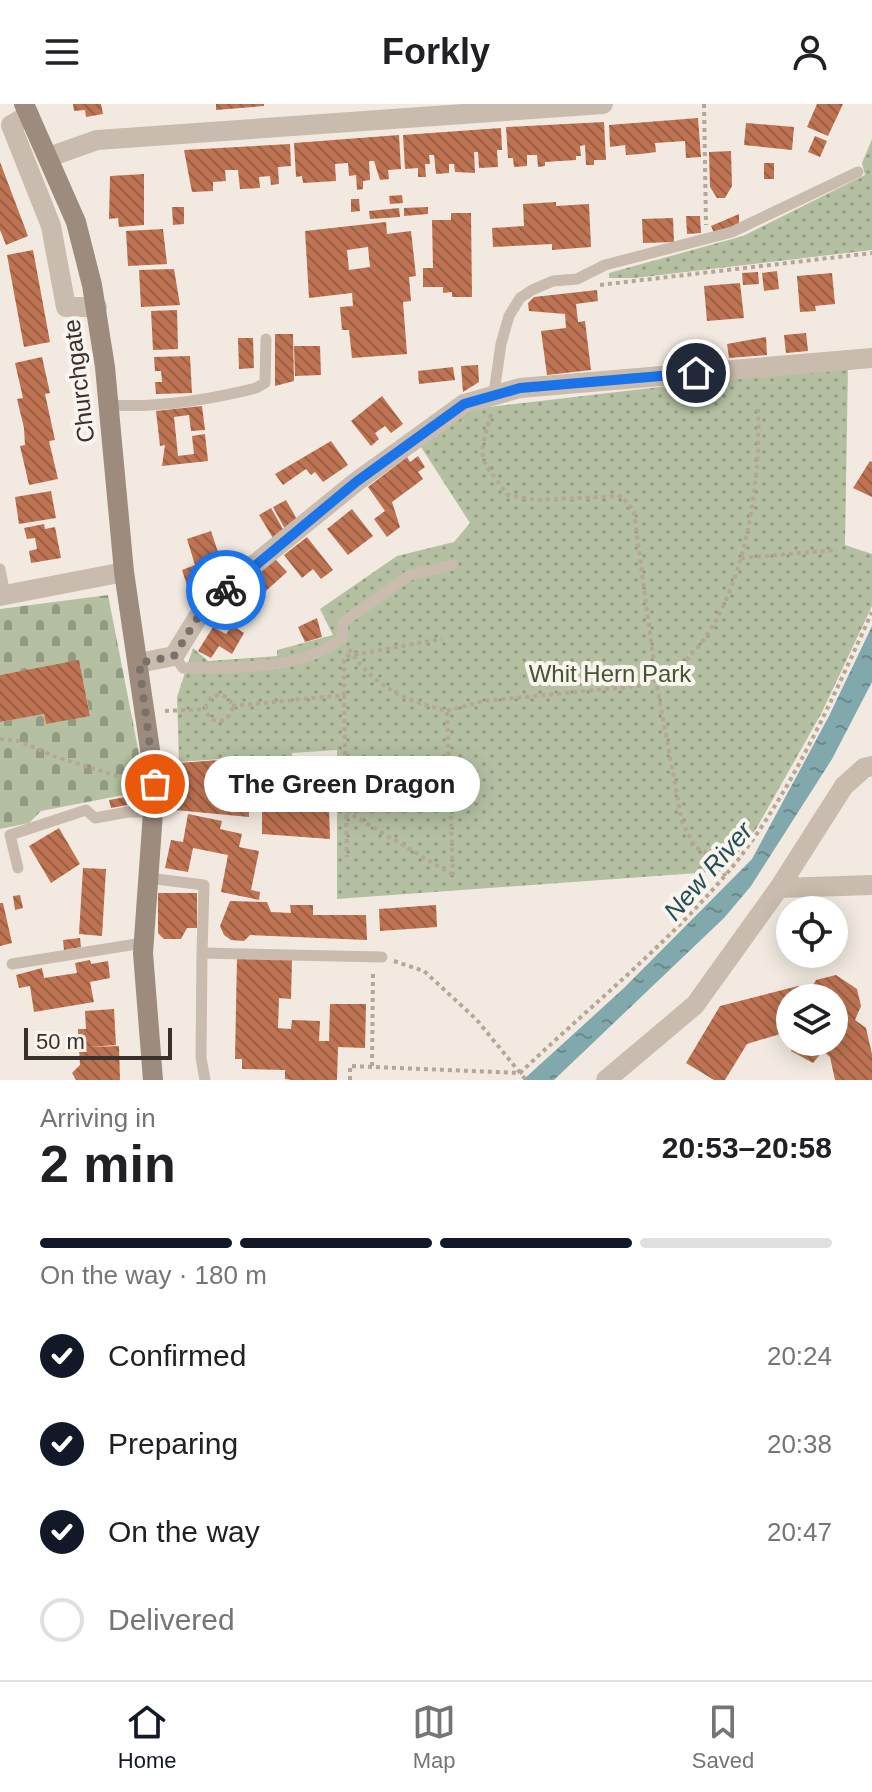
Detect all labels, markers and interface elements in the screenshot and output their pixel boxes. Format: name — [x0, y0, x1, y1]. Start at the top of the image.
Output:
icon: menu — [40, 30, 84, 74]
icon: person — [788, 30, 832, 74]
text: Forkly — [382, 31, 490, 72]
street label: Churchgate — [58, 318, 99, 444]
pin — [662, 339, 730, 407]
icon: home — [674, 351, 718, 395]
courier — [186, 550, 266, 630]
icon: bike — [204, 568, 248, 612]
park label: Whit Hern Park — [529, 660, 692, 687]
pin — [121, 750, 189, 818]
callout: The Green Dragon — [203, 756, 479, 812]
icon: bag — [133, 762, 177, 806]
text: The Green Dragon — [229, 769, 455, 799]
water label: New River — [657, 815, 760, 926]
map controls — [776, 896, 848, 1056]
button: locate — [776, 896, 848, 968]
button: layers — [776, 984, 848, 1056]
scale bar — [24, 1024, 172, 1060]
text: 50 m — [36, 1029, 85, 1054]
text: Arriving in — [40, 1103, 156, 1133]
text: 20:53–20:58 — [662, 1131, 832, 1164]
text: 2 min — [40, 1135, 176, 1193]
text: On the way · 180 m — [40, 1260, 267, 1290]
icon: check — [40, 1334, 84, 1378]
text: Confirmed — [108, 1339, 246, 1372]
text: 20:24 — [767, 1341, 832, 1371]
icon: check — [40, 1422, 84, 1466]
text: Preparing — [108, 1427, 238, 1460]
text: 20:38 — [767, 1429, 832, 1459]
icon: check — [40, 1510, 84, 1554]
text: On the way — [108, 1515, 260, 1548]
text: 20:47 — [767, 1517, 832, 1547]
text: Delivered — [108, 1603, 235, 1636]
tab: Home — [118, 1700, 177, 1774]
tab: Map — [412, 1700, 456, 1774]
tab: Saved — [692, 1700, 754, 1774]

